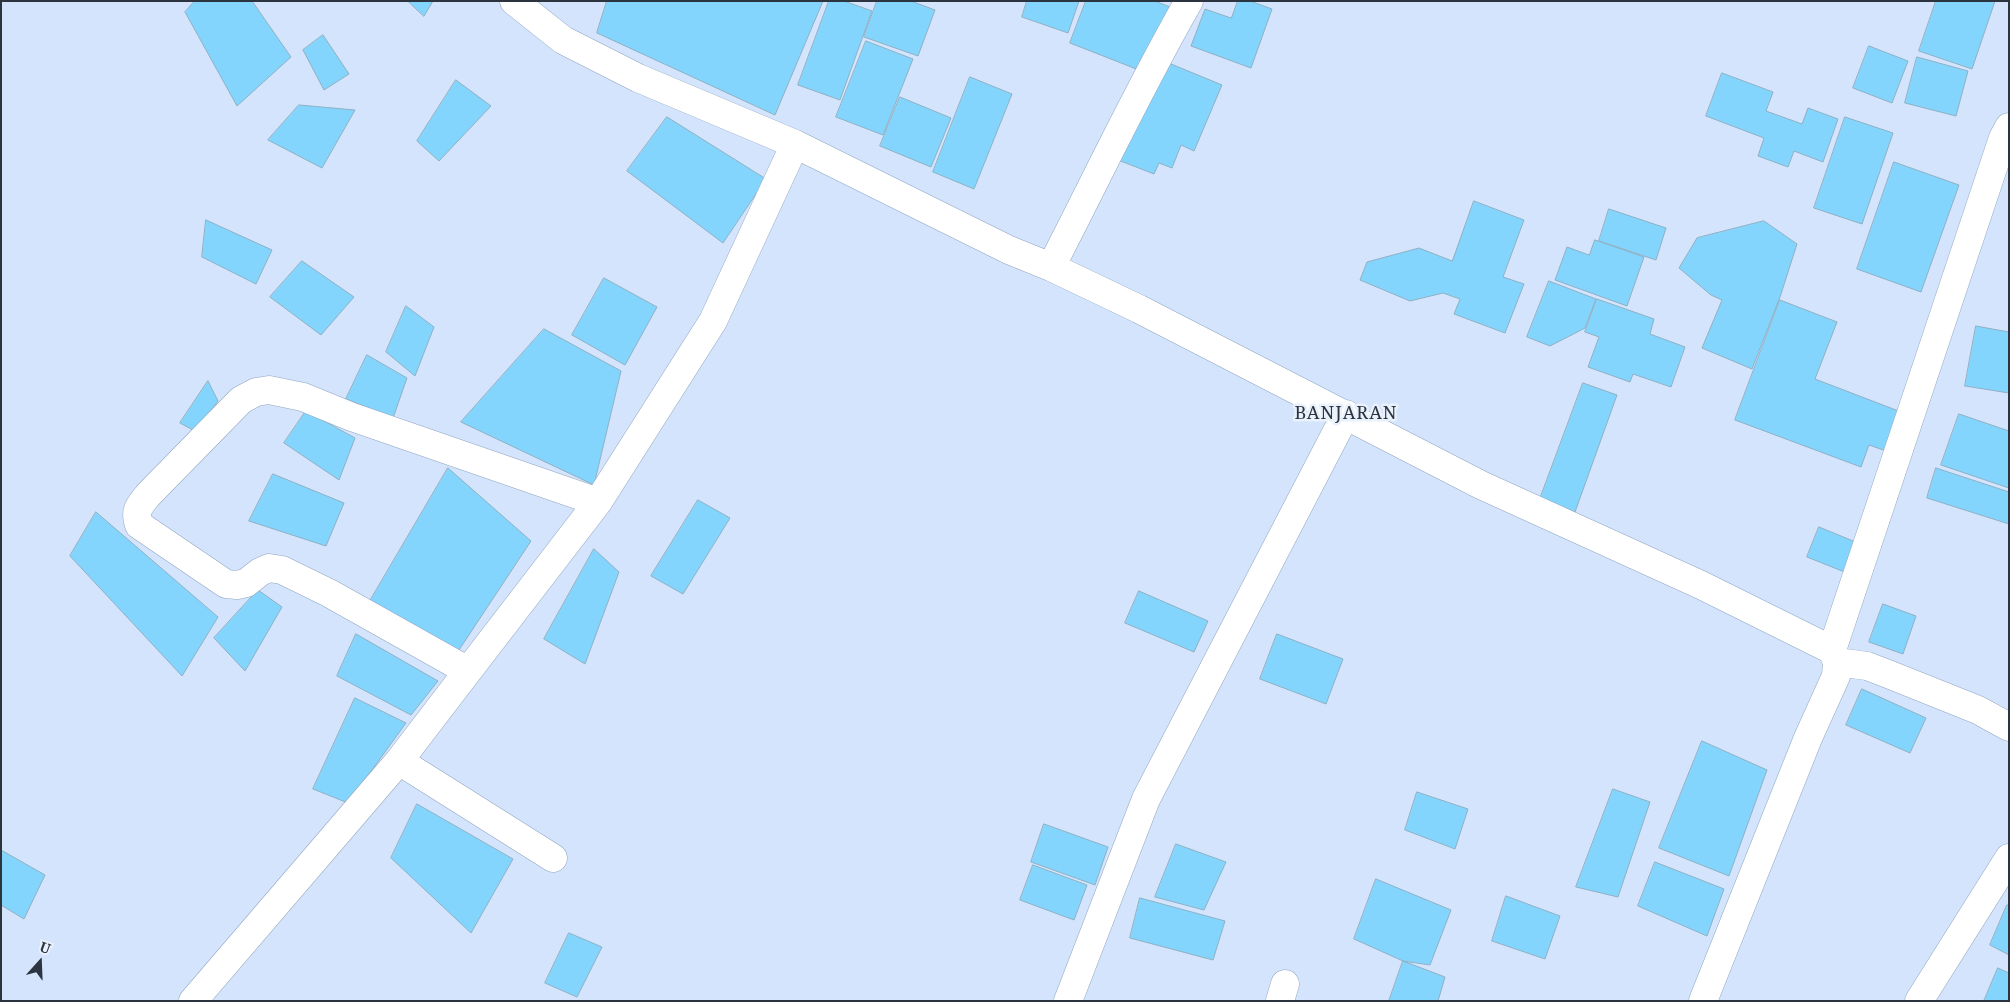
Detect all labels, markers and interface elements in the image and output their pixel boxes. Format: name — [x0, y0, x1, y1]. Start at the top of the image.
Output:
district label: BANJARAN — [1293, 403, 1399, 425]
north arrow — [15, 937, 65, 987]
text: U — [37, 937, 53, 958]

